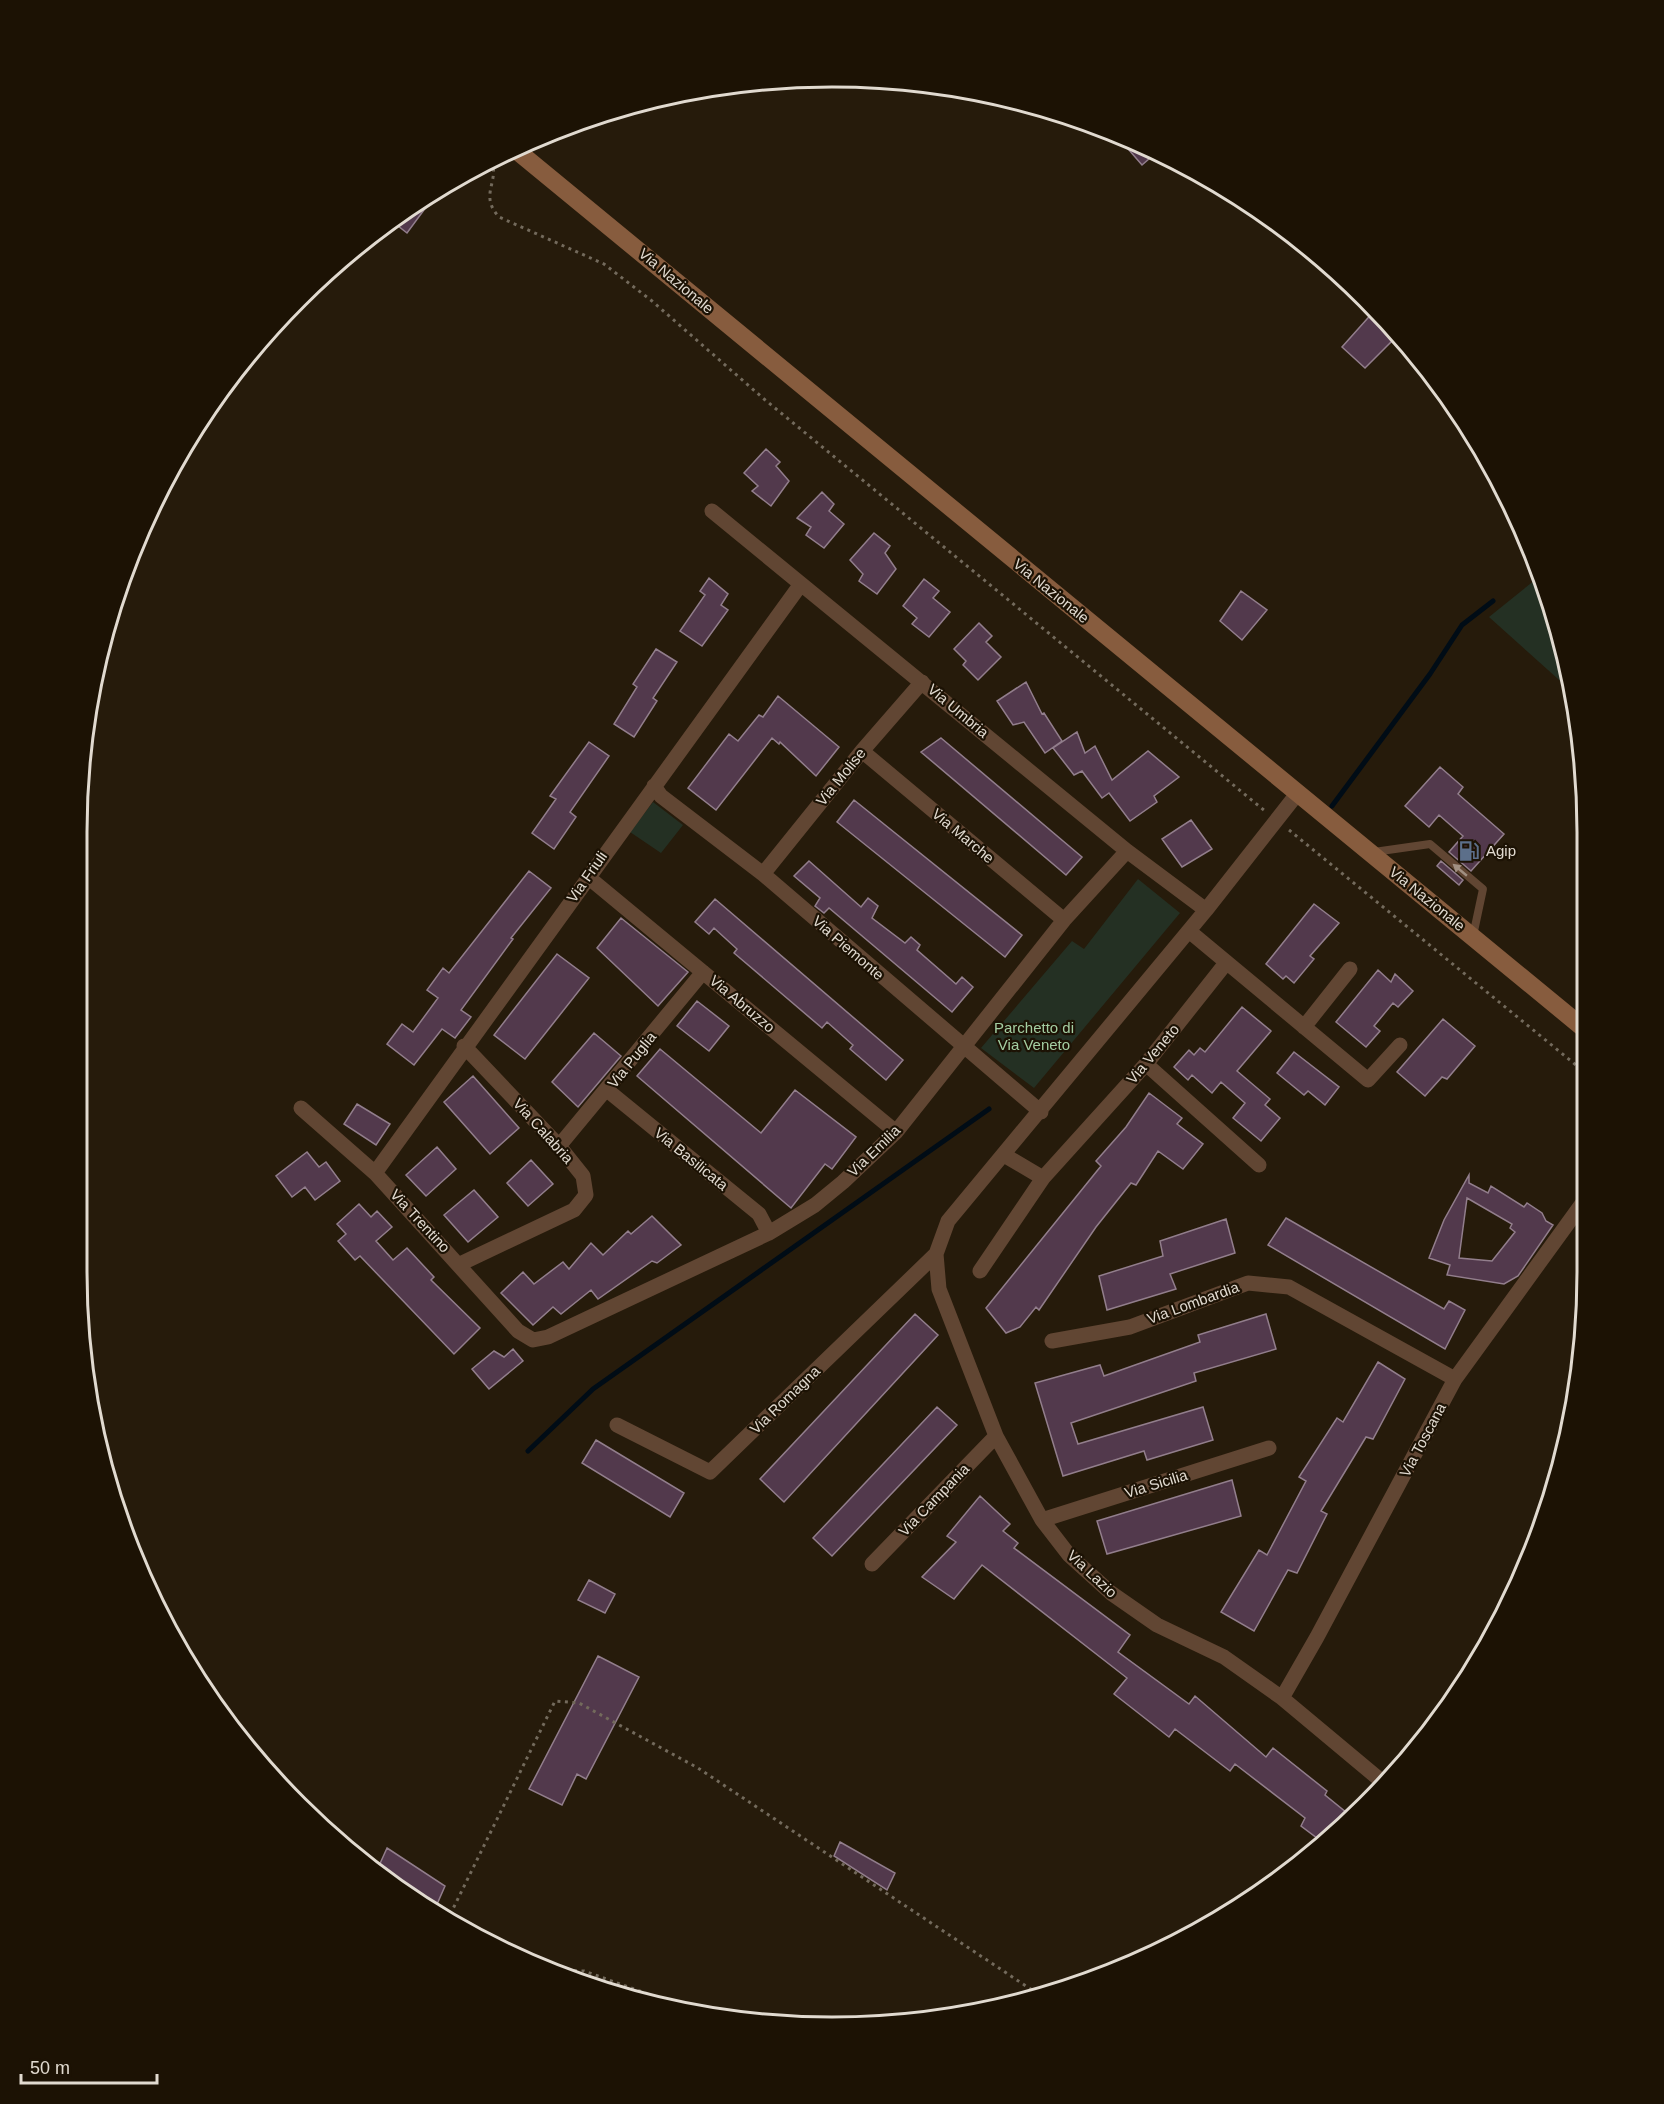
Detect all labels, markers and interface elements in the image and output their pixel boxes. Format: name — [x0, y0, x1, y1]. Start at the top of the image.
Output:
street label: Via Nazionale — [636, 244, 717, 317]
street label: Via Nazionale — [1010, 555, 1093, 626]
street label: Via Umbria — [925, 680, 993, 741]
street label: Via Molise — [812, 745, 869, 809]
street label: Via Marche — [929, 805, 998, 866]
fuel station icon: Agip — [1457, 839, 1481, 863]
place label: Agip — [1486, 842, 1516, 859]
street label: Via Friuli — [563, 848, 610, 905]
street label: Via Nazionale — [1386, 863, 1469, 934]
one-way arrow — [1452, 863, 1468, 876]
street label: Via Piemonte — [809, 912, 887, 983]
street label: Via Abruzzo — [706, 971, 778, 1036]
park label: Parchetto di Via Veneto — [994, 1019, 1074, 1053]
street label: Via Veneto — [1123, 1021, 1182, 1087]
street label: Via Puglia — [604, 1028, 660, 1091]
street label: Via Calabria — [510, 1095, 577, 1167]
street label: Via Emilia — [844, 1121, 904, 1180]
street label: Via Basilicata — [651, 1124, 732, 1194]
street label: Via Trentino — [387, 1186, 454, 1256]
street label: Via Lombardia — [1145, 1278, 1242, 1327]
street label: Via Romagna — [746, 1362, 824, 1437]
street label: Via Toscana — [1396, 1399, 1449, 1480]
street label: Via Campania — [895, 1459, 973, 1539]
street label: Via Sicilia — [1122, 1466, 1190, 1501]
street label: Via Lazio — [1064, 1546, 1121, 1601]
scale bar — [21, 2047, 158, 2085]
text: 50 m — [30, 2058, 70, 2078]

